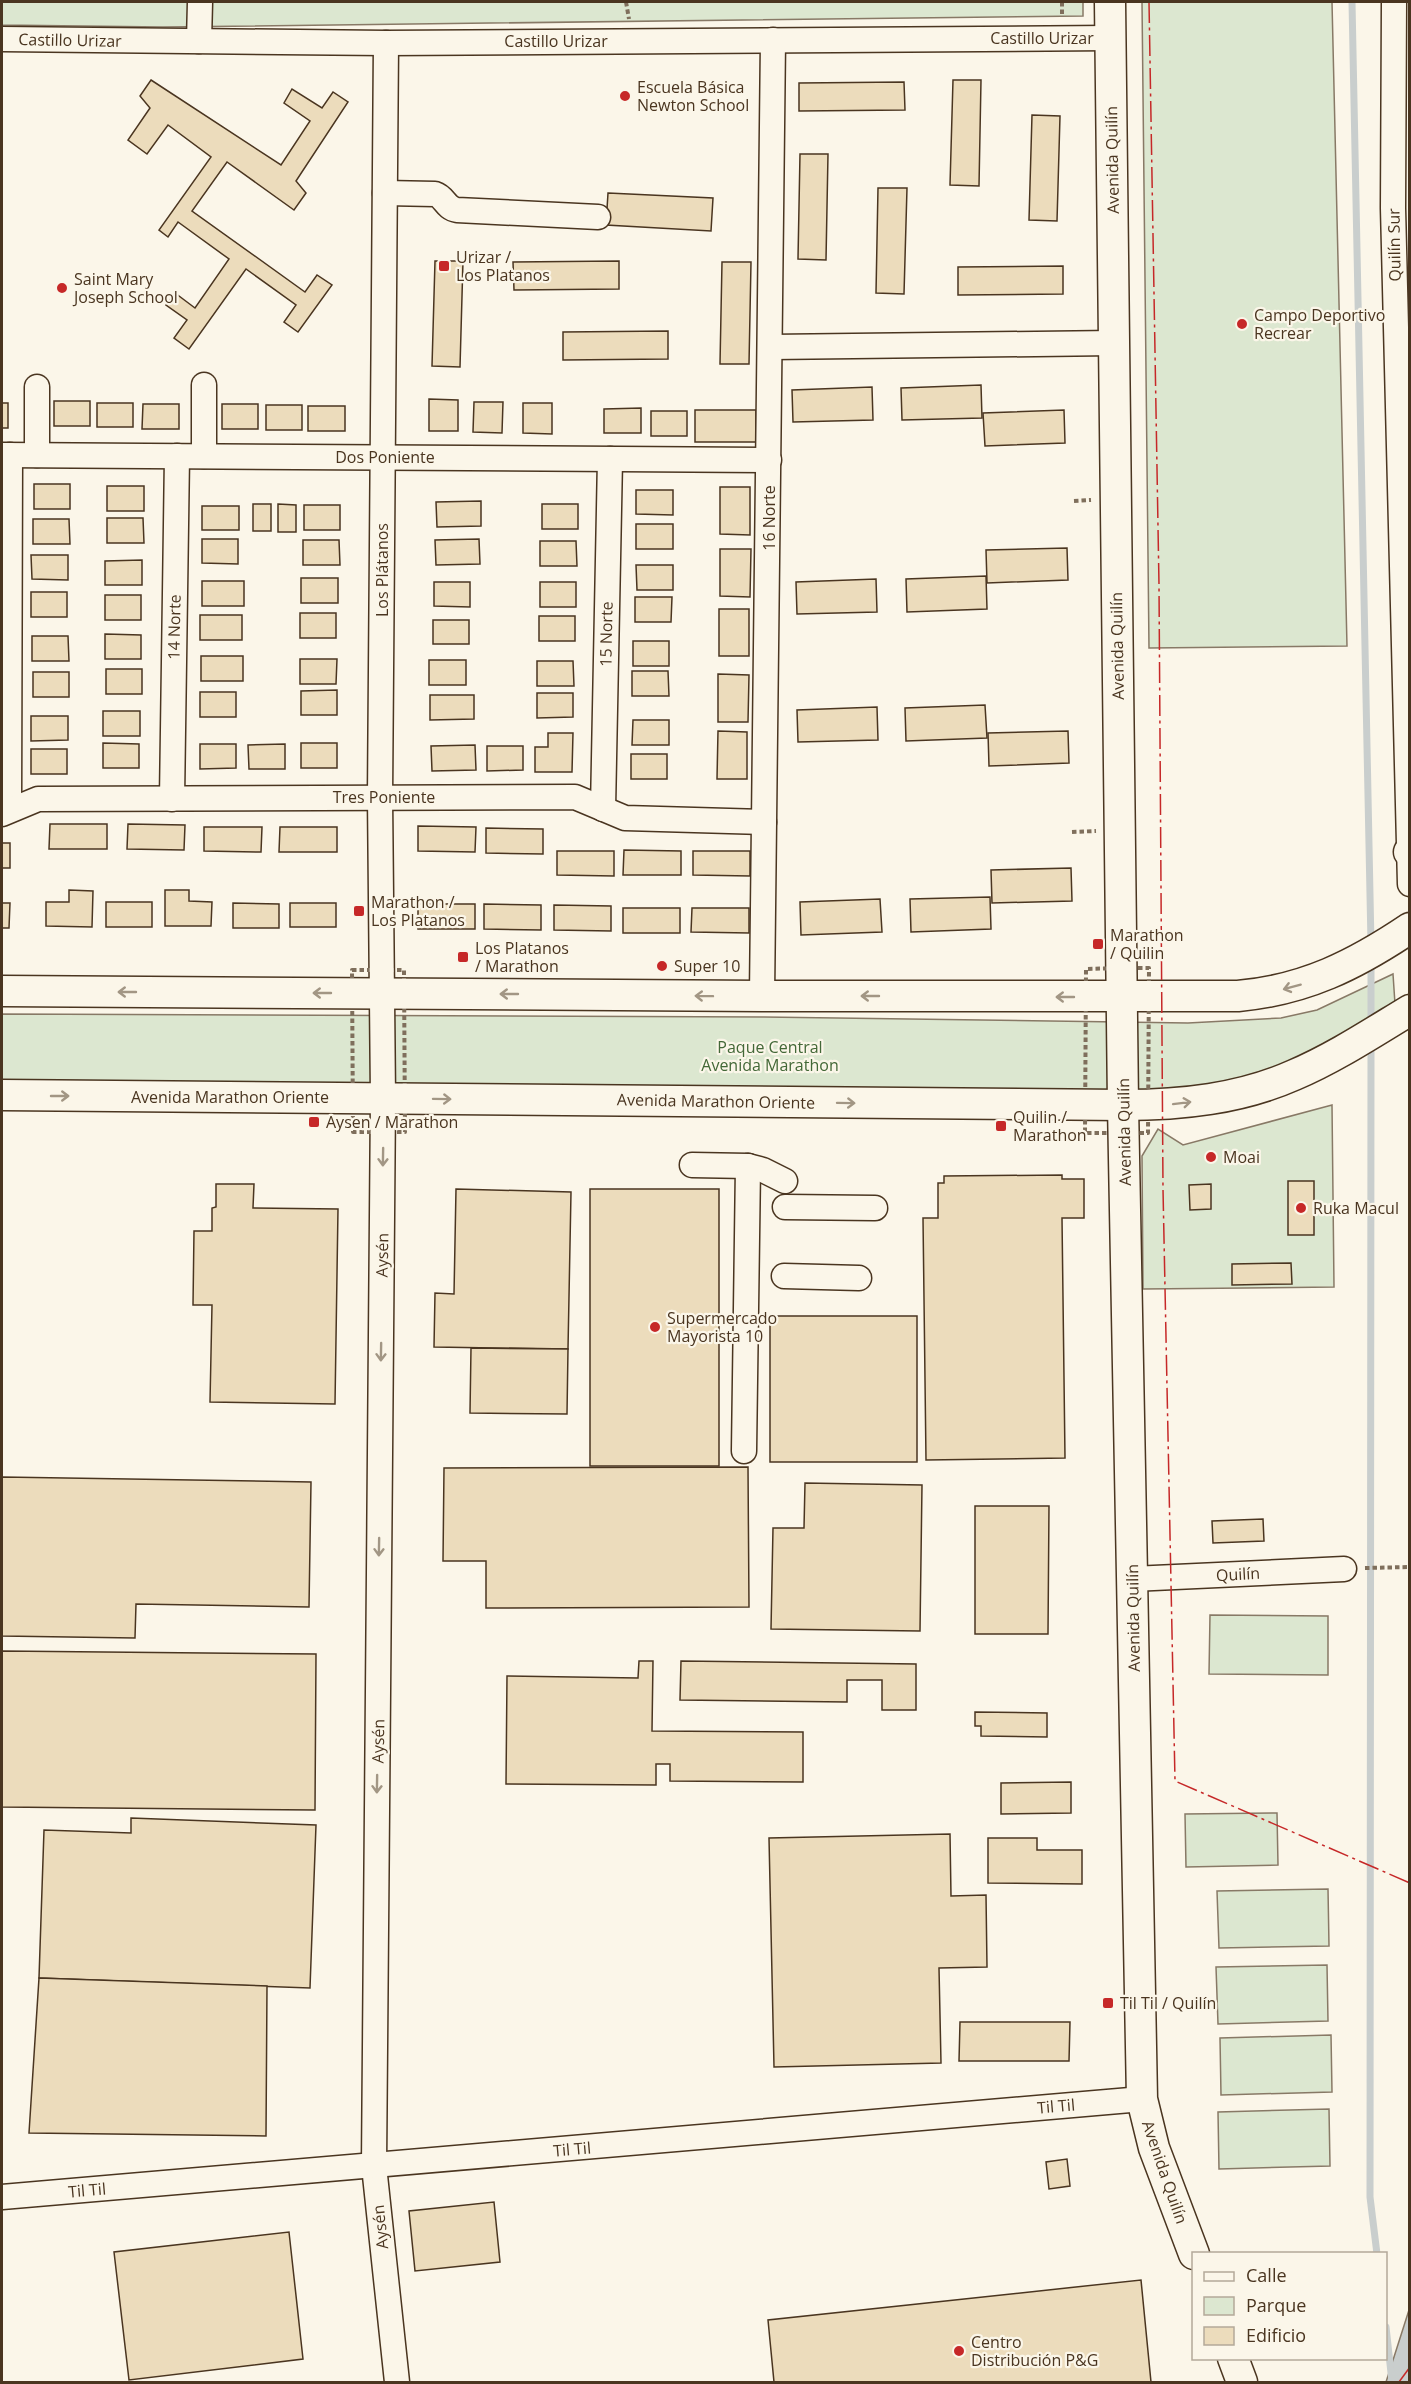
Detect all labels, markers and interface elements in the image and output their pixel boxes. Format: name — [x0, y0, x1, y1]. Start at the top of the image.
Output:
street label: Castillo Urizar — [990, 27, 1094, 49]
street label: Castillo Urizar — [18, 28, 122, 52]
street label: Castillo Urizar — [504, 30, 608, 52]
place label: Escuela Básica Newton School — [637, 76, 749, 116]
marker: Escuela Básica Newton School — [618, 89, 632, 103]
street label: Avenida Quilín — [1100, 106, 1124, 214]
street label: Quilín Sur — [1382, 208, 1406, 282]
place label: Urizar / Los Platanos — [456, 246, 550, 286]
marker: Urizar / Los Platanos — [437, 259, 451, 273]
place label: Saint Mary Joseph School — [72, 268, 178, 308]
marker: Saint Mary Joseph School — [55, 281, 69, 295]
place label: Campo Deportivo Recrear — [1254, 304, 1385, 344]
marker: Campo Deportivo Recrear — [1235, 317, 1249, 331]
street label: Dos Poniente — [335, 446, 435, 468]
street label: 16 Norte — [758, 485, 780, 551]
street label: Los Plátanos — [371, 523, 393, 617]
street label: Avenida Quilín — [1105, 592, 1129, 700]
street label: 14 Norte — [162, 594, 186, 660]
street label: 15 Norte — [594, 601, 618, 667]
street label: Tres Poniente — [333, 786, 435, 808]
place label: Marathon / Los Platanos — [371, 891, 465, 931]
marker: Marathon / Los Platanos — [352, 904, 366, 918]
place label: Marathon / Quilin — [1110, 924, 1184, 964]
place label: Los Platanos / Marathon — [475, 937, 569, 977]
marker: Marathon / Quilin — [1091, 937, 1105, 951]
marker: Los Platanos / Marathon — [456, 950, 470, 964]
place label: Super 10 — [674, 955, 740, 977]
marker: Super 10 — [655, 959, 669, 973]
one-way arrow — [1283, 982, 1302, 993]
one-way arrow — [118, 986, 138, 998]
one-way arrow — [313, 987, 333, 999]
one-way arrow — [499, 988, 519, 1000]
one-way arrow — [694, 990, 714, 1002]
one-way arrow — [860, 990, 880, 1002]
one-way arrow — [1055, 991, 1075, 1003]
park label: Paque Central Avenida Marathon — [701, 1036, 839, 1076]
street label: Avenida Quilín — [1112, 1078, 1136, 1186]
street label: Avenida Marathon Oriente — [131, 1086, 329, 1108]
street label: Avenida Marathon Oriente — [617, 1088, 815, 1114]
one-way arrow — [49, 1090, 69, 1102]
one-way arrow — [431, 1093, 451, 1105]
one-way arrow — [836, 1097, 856, 1108]
one-way arrow — [1171, 1097, 1191, 1108]
place label: Quilin / Marathon — [1013, 1106, 1087, 1146]
place label: Aysen / Marathon — [326, 1111, 458, 1133]
marker: Aysen / Marathon — [307, 1115, 321, 1129]
marker: Quilin / Marathon — [994, 1119, 1008, 1133]
one-way arrow — [377, 1146, 389, 1166]
place label: Moai — [1223, 1146, 1260, 1168]
marker: Moai — [1204, 1150, 1218, 1164]
place label: Ruka Macul — [1313, 1197, 1399, 1219]
marker: Ruka Macul — [1294, 1201, 1308, 1215]
street label: Aysén — [371, 1233, 393, 1277]
place label: Supermercado Mayorista 10 — [667, 1307, 777, 1347]
marker: Supermercado Mayorista 10 — [648, 1320, 662, 1334]
one-way arrow — [375, 1341, 387, 1361]
one-way arrow — [373, 1536, 385, 1556]
street label: Quilín — [1215, 1562, 1261, 1586]
street label: Avenida Quilín — [1121, 1564, 1145, 1672]
street label: Aysén — [367, 1719, 389, 1763]
one-way arrow — [371, 1773, 383, 1793]
place label: Til Til / Quilín — [1120, 1992, 1216, 2014]
marker: Til Til / Quilín — [1101, 1996, 1115, 2010]
street label: Til Til — [1036, 2093, 1076, 2119]
street label: Avenida Quilín — [1137, 2117, 1193, 2227]
street label: Til Til — [552, 2136, 592, 2162]
street label: Til Til — [67, 2177, 107, 2203]
street label: Aysén — [367, 2204, 393, 2250]
legend — [1192, 2252, 1387, 2360]
text: Calle — [1246, 2263, 1287, 2287]
text: Parque — [1246, 2293, 1306, 2317]
text: Edificio — [1246, 2323, 1306, 2347]
place label: Centro Distribución P&G — [971, 2331, 1098, 2371]
marker: Centro Distribución P&G — [952, 2344, 966, 2358]

